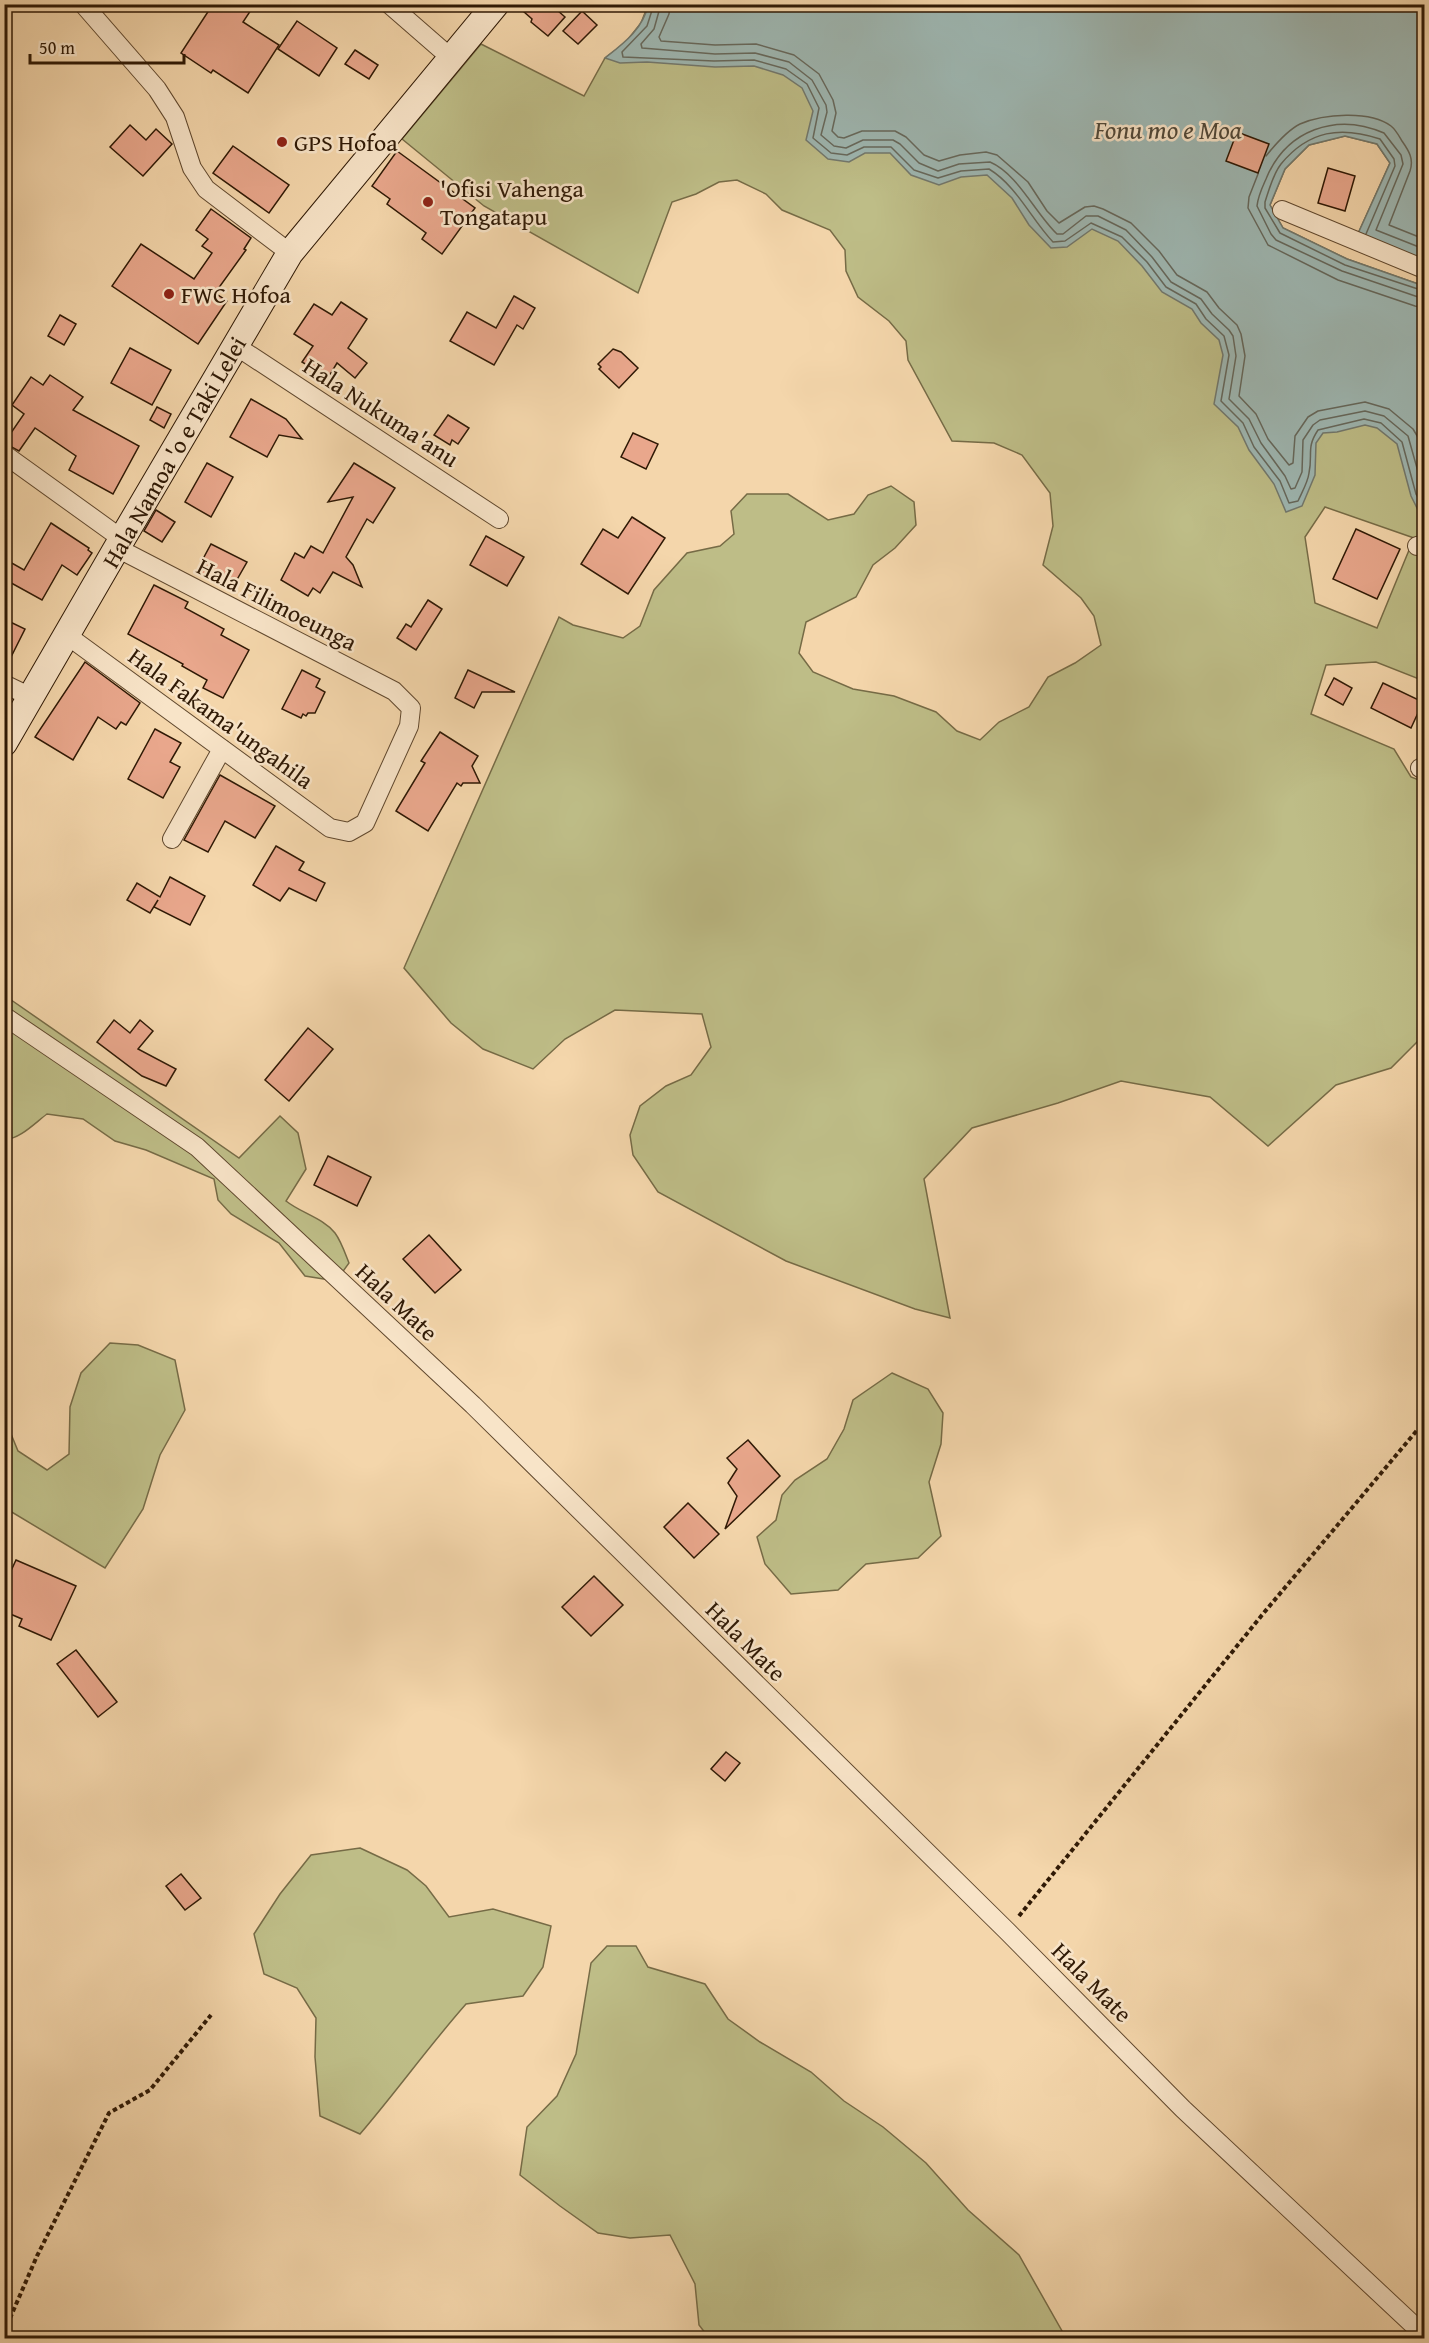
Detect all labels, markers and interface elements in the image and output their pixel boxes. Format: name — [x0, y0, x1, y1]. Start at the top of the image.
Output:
scale bar — [30, 27, 184, 65]
text: 50 m — [39, 34, 75, 61]
water label: Fonu mo e Moa — [1093, 110, 1242, 149]
place label: GPS Hofoa — [294, 125, 398, 160]
marker: GPS Hofoa — [275, 135, 289, 149]
place label: 'Ofisi Vahenga Tongatapu — [440, 171, 585, 234]
marker: 'Ofisi Vahenga Tongatapu — [421, 195, 435, 209]
place label: FWC Hofoa — [181, 277, 292, 312]
marker: FWC Hofoa — [162, 287, 176, 301]
street label: Hala Namoa 'o e Taki Lelei — [93, 329, 255, 574]
street label: Hala Nukuma'anu — [296, 348, 466, 476]
street label: Hala Filimoeunga — [191, 549, 364, 660]
street label: Hala Fakama'ungahila — [121, 639, 321, 798]
street label: Hala Mate — [348, 1255, 446, 1349]
street label: Hala Mate — [698, 1593, 794, 1689]
street label: Hala Mate — [1044, 1934, 1140, 2030]

